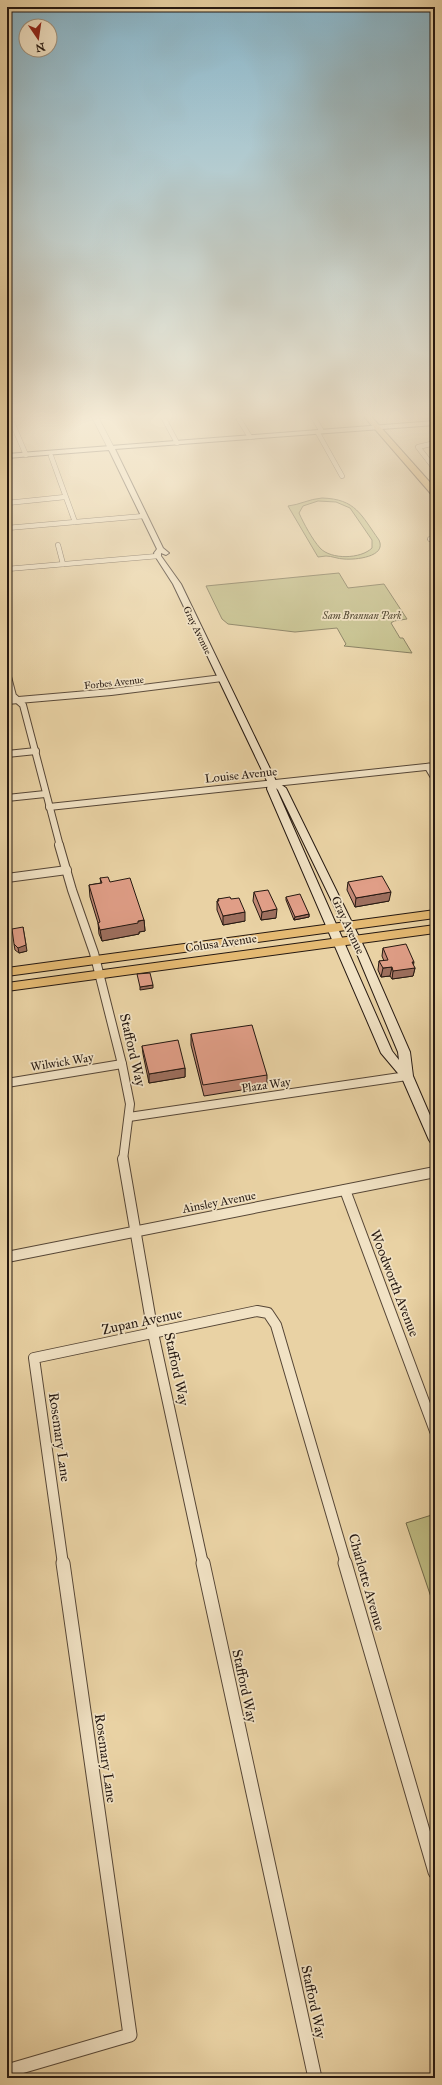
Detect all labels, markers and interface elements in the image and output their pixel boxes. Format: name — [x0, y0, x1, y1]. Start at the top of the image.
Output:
north arrow — [18, 18, 58, 58]
text: N — [33, 40, 46, 55]
street label: Gray Avenue — [180, 604, 214, 656]
park label: Sam Brannan Park — [321, 610, 402, 622]
street label: Forbes Avenue — [84, 674, 145, 692]
street label: Louise Avenue — [204, 764, 278, 786]
street label: Gray Avenue — [328, 894, 368, 956]
street label: Colusa Avenue — [184, 931, 258, 955]
street label: Stafford Way — [116, 1012, 149, 1089]
street label: Wilwick Way — [30, 1050, 95, 1074]
street label: Plaza Way — [240, 1075, 292, 1095]
street label: Ainsley Avenue — [180, 1188, 257, 1216]
street label: Woodworth Avenue — [366, 1227, 423, 1339]
street label: Zupan Avenue — [100, 1305, 184, 1338]
street label: Stafford Way — [160, 1331, 193, 1408]
street label: Rosemary Lane — [45, 1391, 74, 1483]
street label: Charlotte Avenue — [345, 1532, 389, 1633]
street label: Stafford Way — [228, 1648, 261, 1725]
street label: Rosemary Lane — [91, 1712, 120, 1804]
street label: Stafford Way — [297, 1964, 330, 2041]

